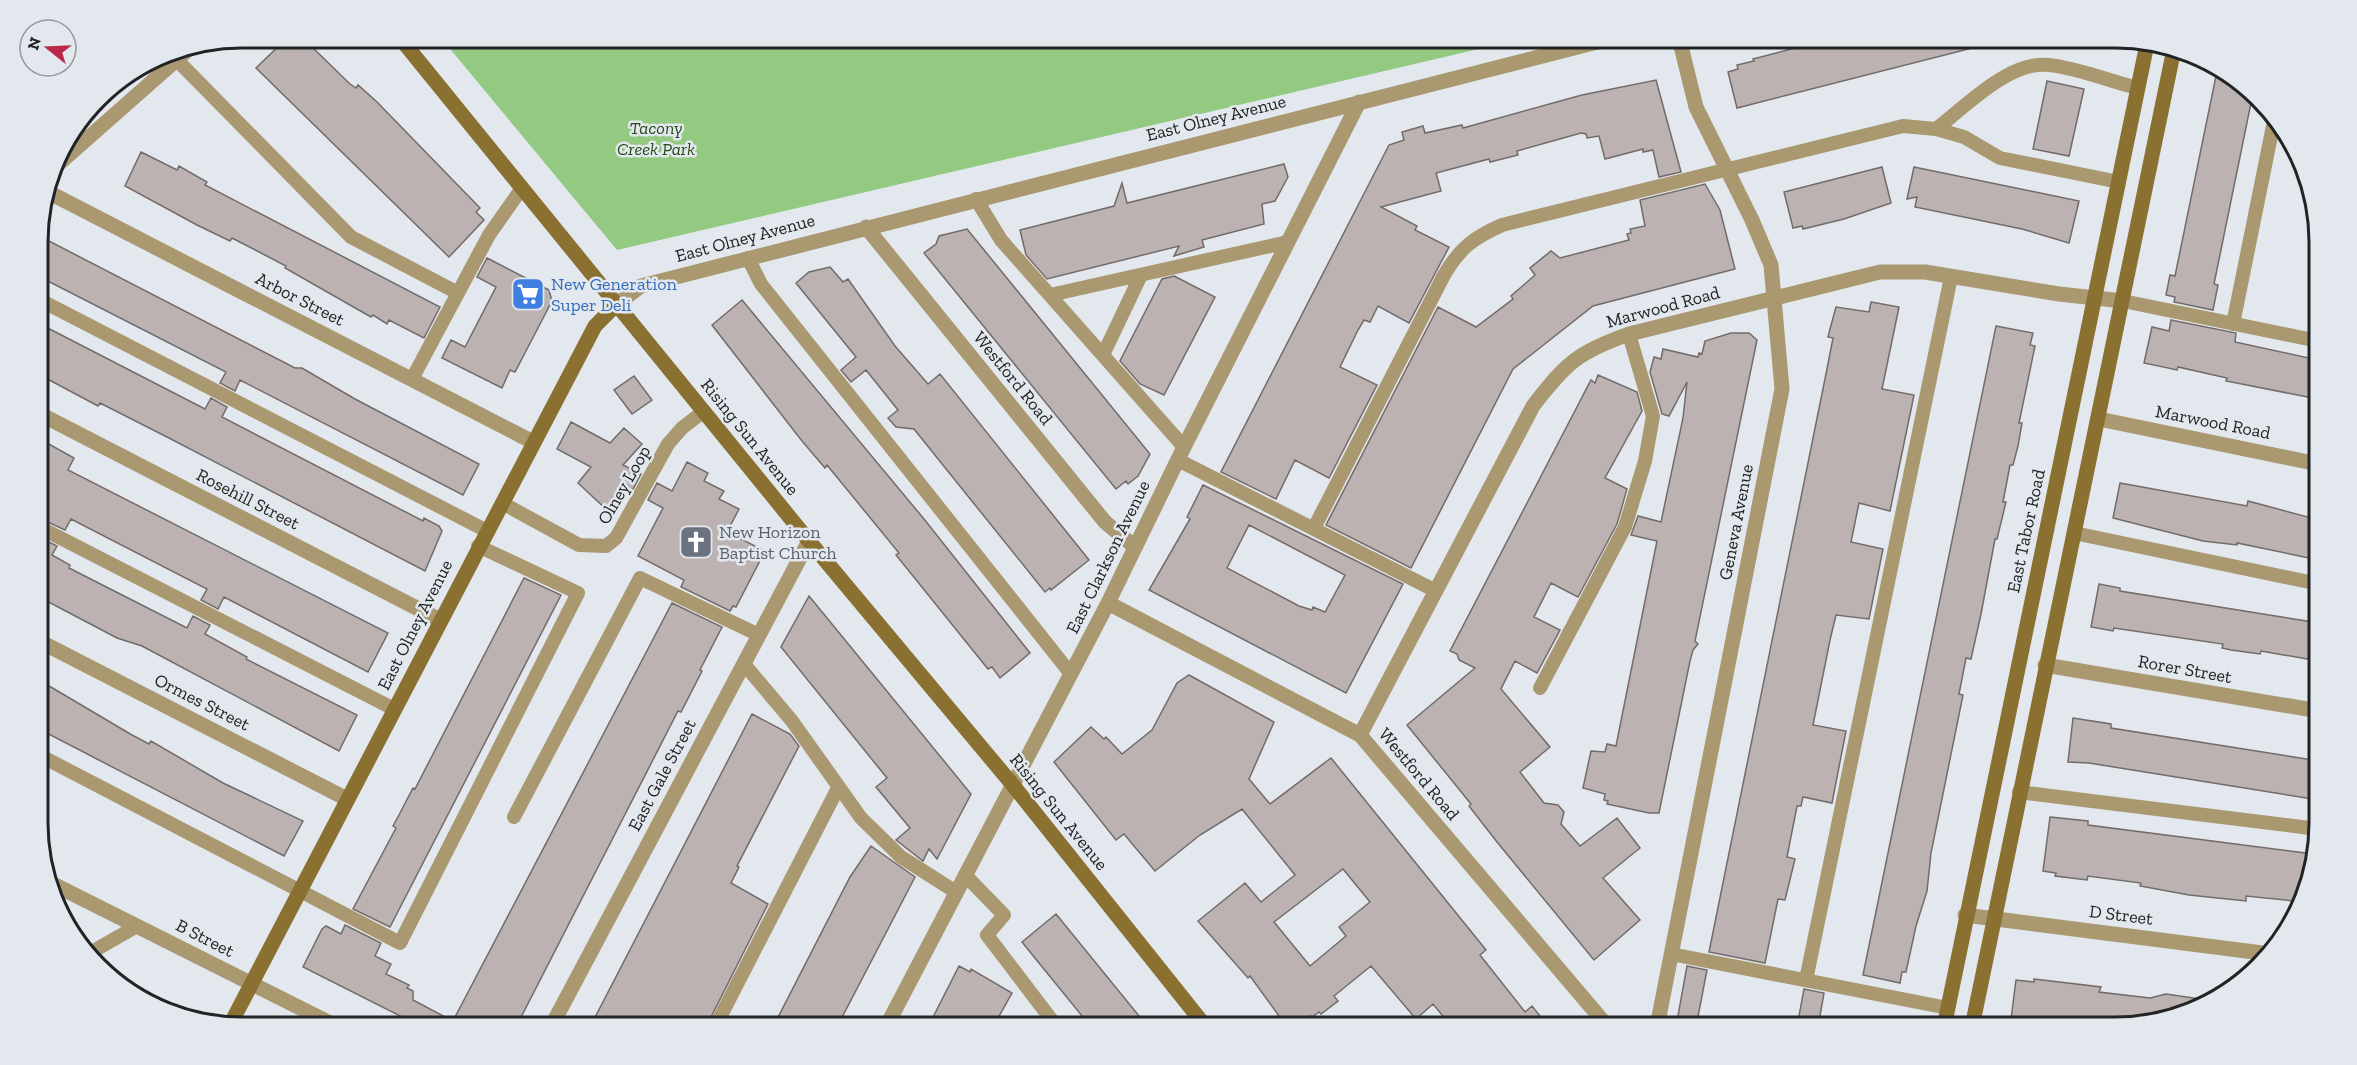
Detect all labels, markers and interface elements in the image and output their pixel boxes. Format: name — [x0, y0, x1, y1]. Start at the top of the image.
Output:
north arrow — [18, 18, 78, 78]
text: N — [23, 35, 45, 52]
street label: East Olney Avenue — [1144, 90, 1288, 146]
park label: Tacony Creek Park — [617, 117, 695, 160]
street label: East Olney Avenue — [673, 209, 817, 267]
street label: Arbor Street — [252, 267, 348, 331]
place label: New Generation Super Deli — [551, 273, 678, 316]
supermarket icon: New Generation Super Deli — [510, 276, 546, 312]
street label: Marwood Road — [1604, 281, 1722, 333]
street label: Westford Road — [969, 327, 1058, 429]
street label: Rising Sun Avenue — [696, 374, 804, 500]
street label: Marwood Road — [2154, 400, 2272, 444]
street label: Olney Loop — [593, 442, 655, 528]
street label: Geneva Avenue — [1714, 462, 1758, 582]
street label: Rosehill Street — [193, 464, 303, 535]
street label: East Tabor Road — [2002, 467, 2050, 595]
street label: East Clarkson Avenue — [1061, 477, 1155, 637]
place label: New Horizon Baptist Church — [719, 521, 837, 564]
church icon: New Horizon Baptist Church — [678, 524, 714, 560]
street label: East Olney Avenue — [373, 556, 457, 694]
street label: Rorer Street — [2136, 650, 2234, 688]
street label: Ormes Street — [151, 669, 254, 736]
street label: East Gale Street — [623, 715, 701, 835]
street label: Westford Road — [1374, 723, 1464, 825]
street label: Rising Sun Avenue — [1005, 749, 1113, 875]
street label: D Street — [2088, 900, 2155, 930]
street label: B Street — [172, 914, 238, 962]

